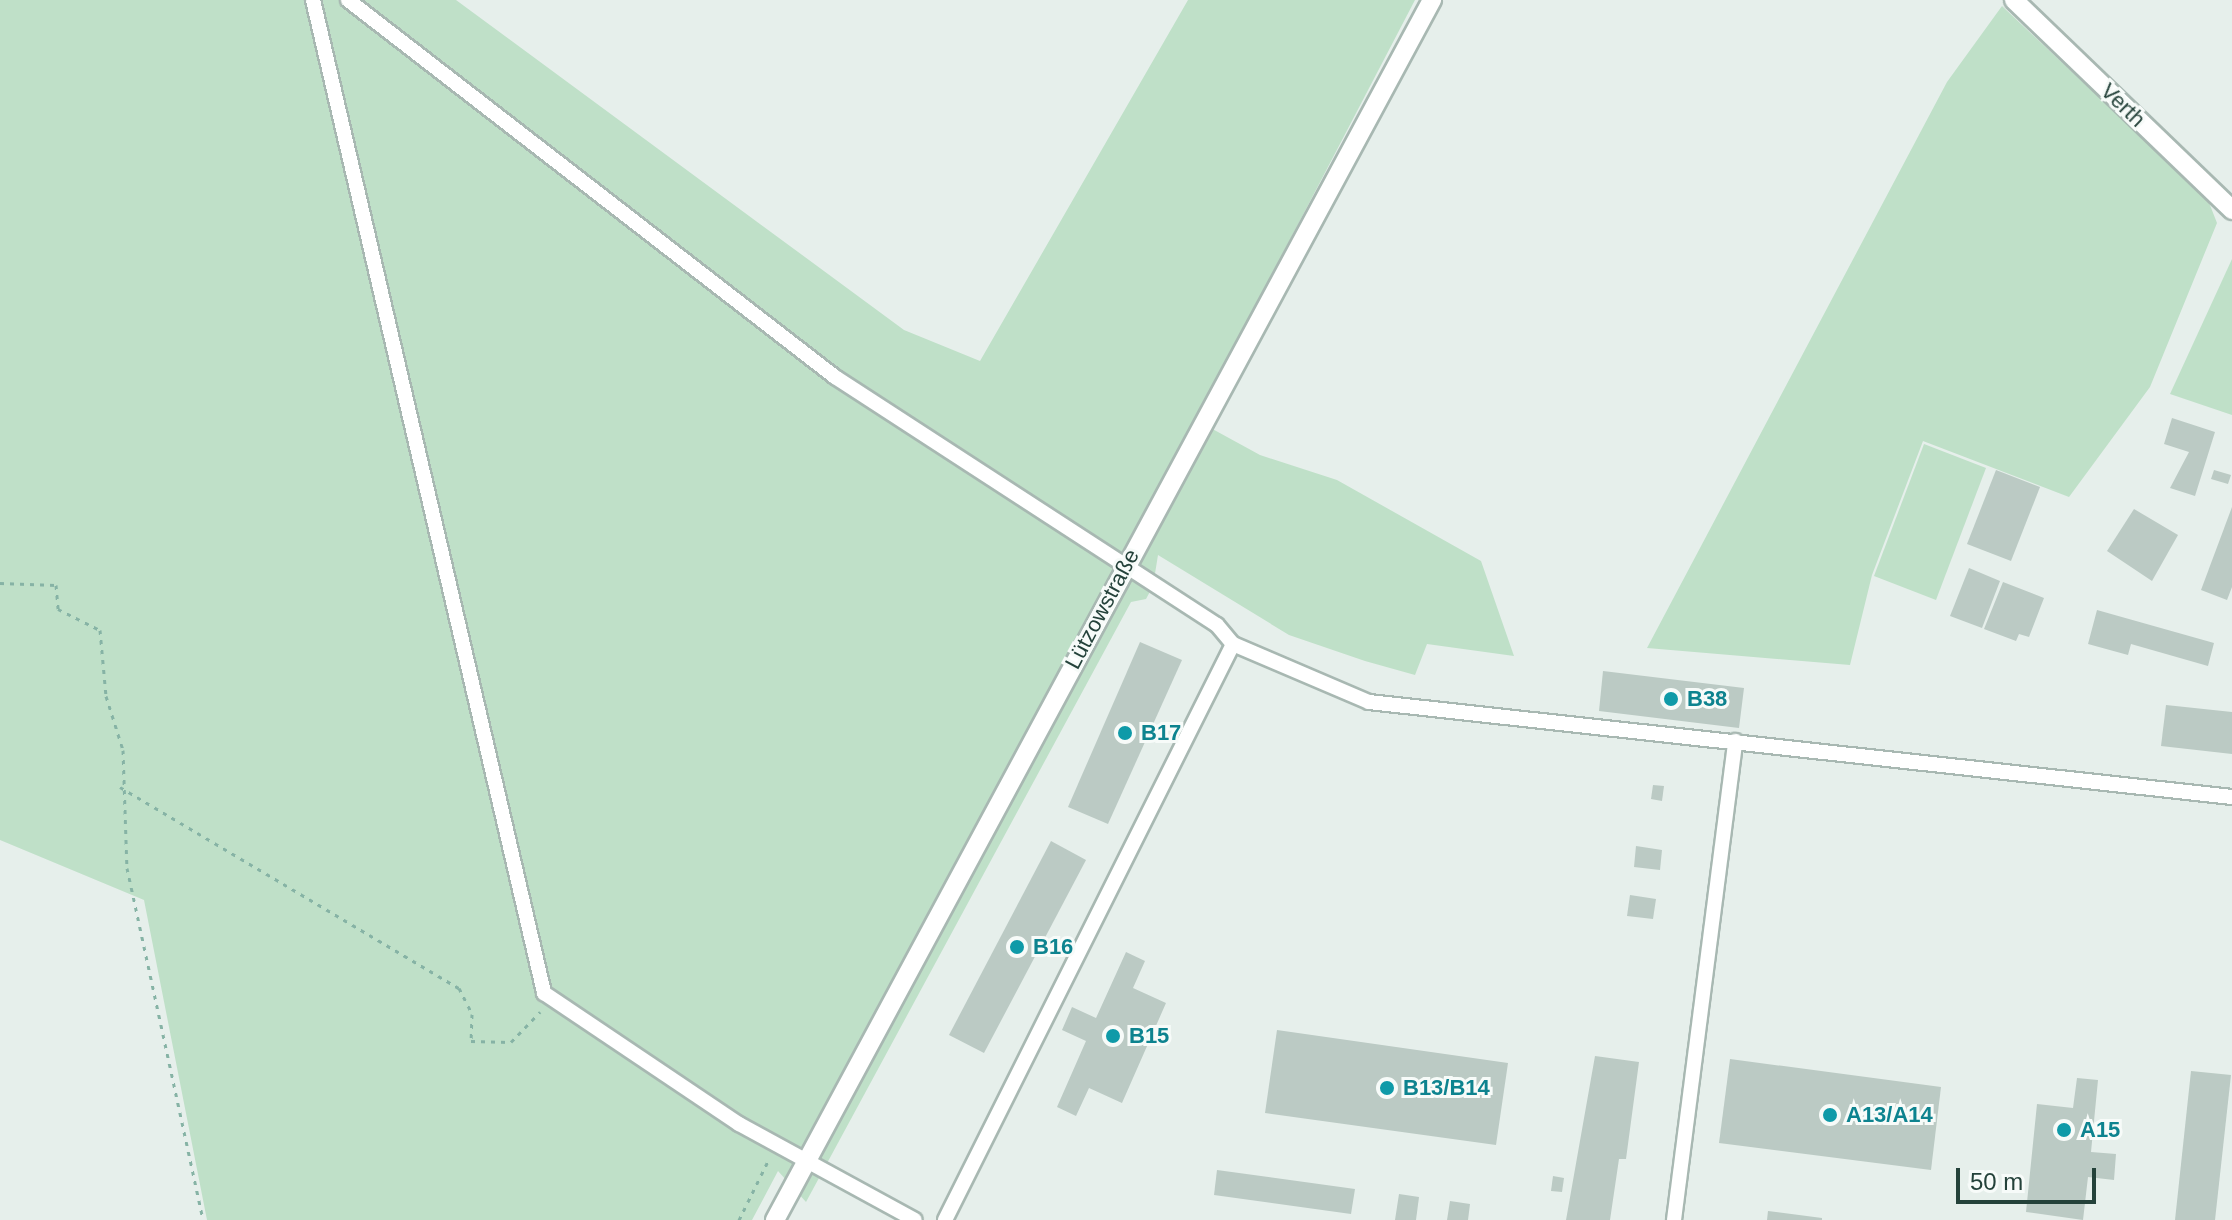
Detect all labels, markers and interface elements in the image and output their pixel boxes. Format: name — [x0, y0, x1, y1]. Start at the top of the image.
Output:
street label: Verth — [2095, 78, 2151, 132]
street label: Lützowstraße — [1059, 545, 1145, 673]
place label: B38 — [1687, 686, 1727, 712]
marker: B38 — [1662, 690, 1680, 708]
place label: B17 — [1141, 720, 1181, 746]
marker: B17 — [1116, 724, 1134, 742]
place label: B16 — [1033, 934, 1073, 960]
marker: B16 — [1008, 938, 1026, 956]
place label: B15 — [1129, 1023, 1169, 1049]
marker: B15 — [1104, 1027, 1122, 1045]
place label: B13/B14 — [1403, 1075, 1490, 1101]
marker: B13/B14 — [1378, 1079, 1396, 1097]
place label: A13/A14 — [1846, 1102, 1933, 1128]
marker: A13/A14 — [1821, 1106, 1839, 1124]
place label: A15 — [2080, 1117, 2120, 1143]
marker: A15 — [2055, 1121, 2073, 1139]
scale bar — [1960, 1152, 2100, 1202]
text: 50 m — [1970, 1168, 2023, 1195]

